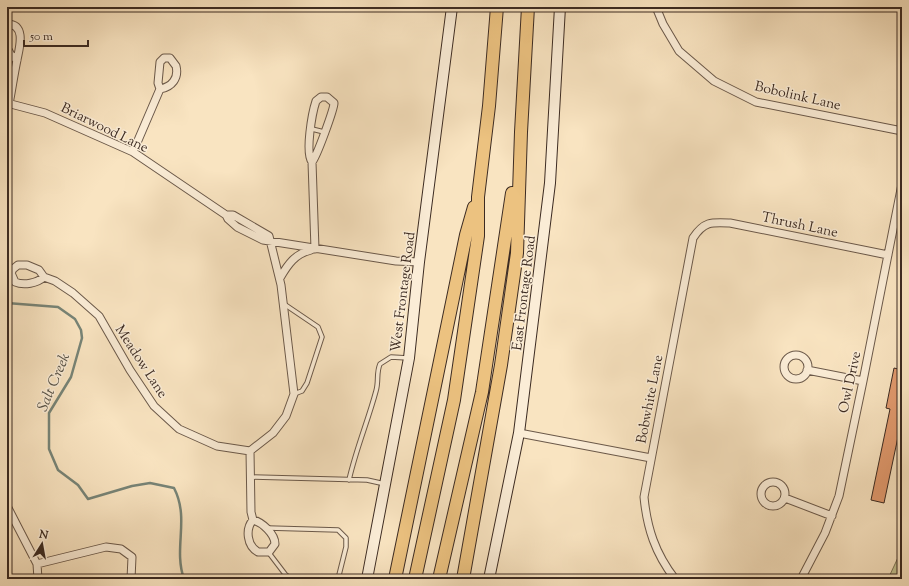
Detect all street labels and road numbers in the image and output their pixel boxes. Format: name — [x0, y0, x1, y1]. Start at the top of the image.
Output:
street label: Bobolink Lane — [752, 77, 843, 117]
street label: Briarwood Lane — [57, 99, 151, 159]
street label: Thrush Lane — [760, 208, 840, 244]
street label: West Frontage Road — [387, 231, 421, 354]
street label: East Frontage Road — [508, 235, 542, 352]
street label: Meadow Lane — [109, 322, 171, 403]
street label: Owl Drive — [835, 350, 867, 415]
street label: Bobwhite Lane — [633, 353, 669, 445]

